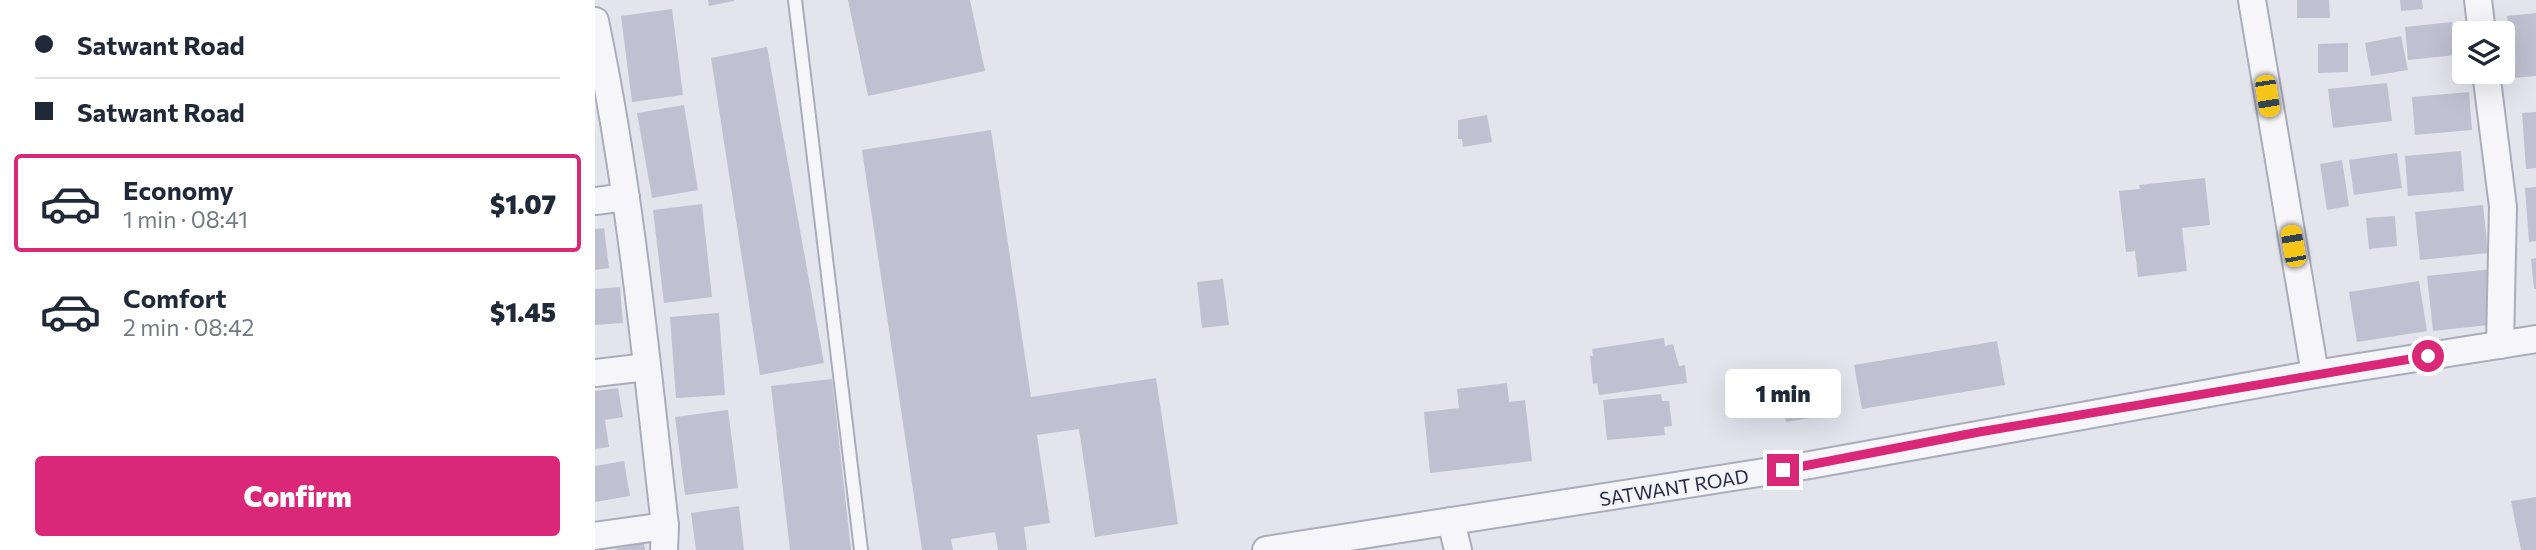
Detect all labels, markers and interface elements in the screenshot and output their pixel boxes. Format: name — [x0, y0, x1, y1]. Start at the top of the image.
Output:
map controls — [2452, 21, 2515, 84]
button: layers — [2452, 21, 2515, 84]
text: Satwant Road — [77, 29, 245, 60]
car — [2254, 74, 2281, 118]
text: Satwant Road — [77, 96, 245, 127]
icon: car — [39, 172, 102, 235]
text: Economy — [123, 174, 234, 205]
text: $1.07 — [490, 188, 556, 219]
text: 1 min · 08:41 — [123, 205, 248, 233]
car — [2280, 223, 2307, 269]
icon: car — [39, 280, 102, 343]
text: Comfort — [123, 282, 226, 313]
text: $1.45 — [490, 296, 556, 327]
text: 2 min · 08:42 — [123, 313, 254, 341]
route start — [2412, 340, 2444, 372]
callout: 1 min — [1725, 368, 1841, 418]
text: 1 min — [1755, 379, 1811, 407]
route end — [1767, 454, 1799, 486]
button: Confirm — [35, 456, 560, 536]
street label: SATWANT ROAD — [1598, 464, 1750, 510]

